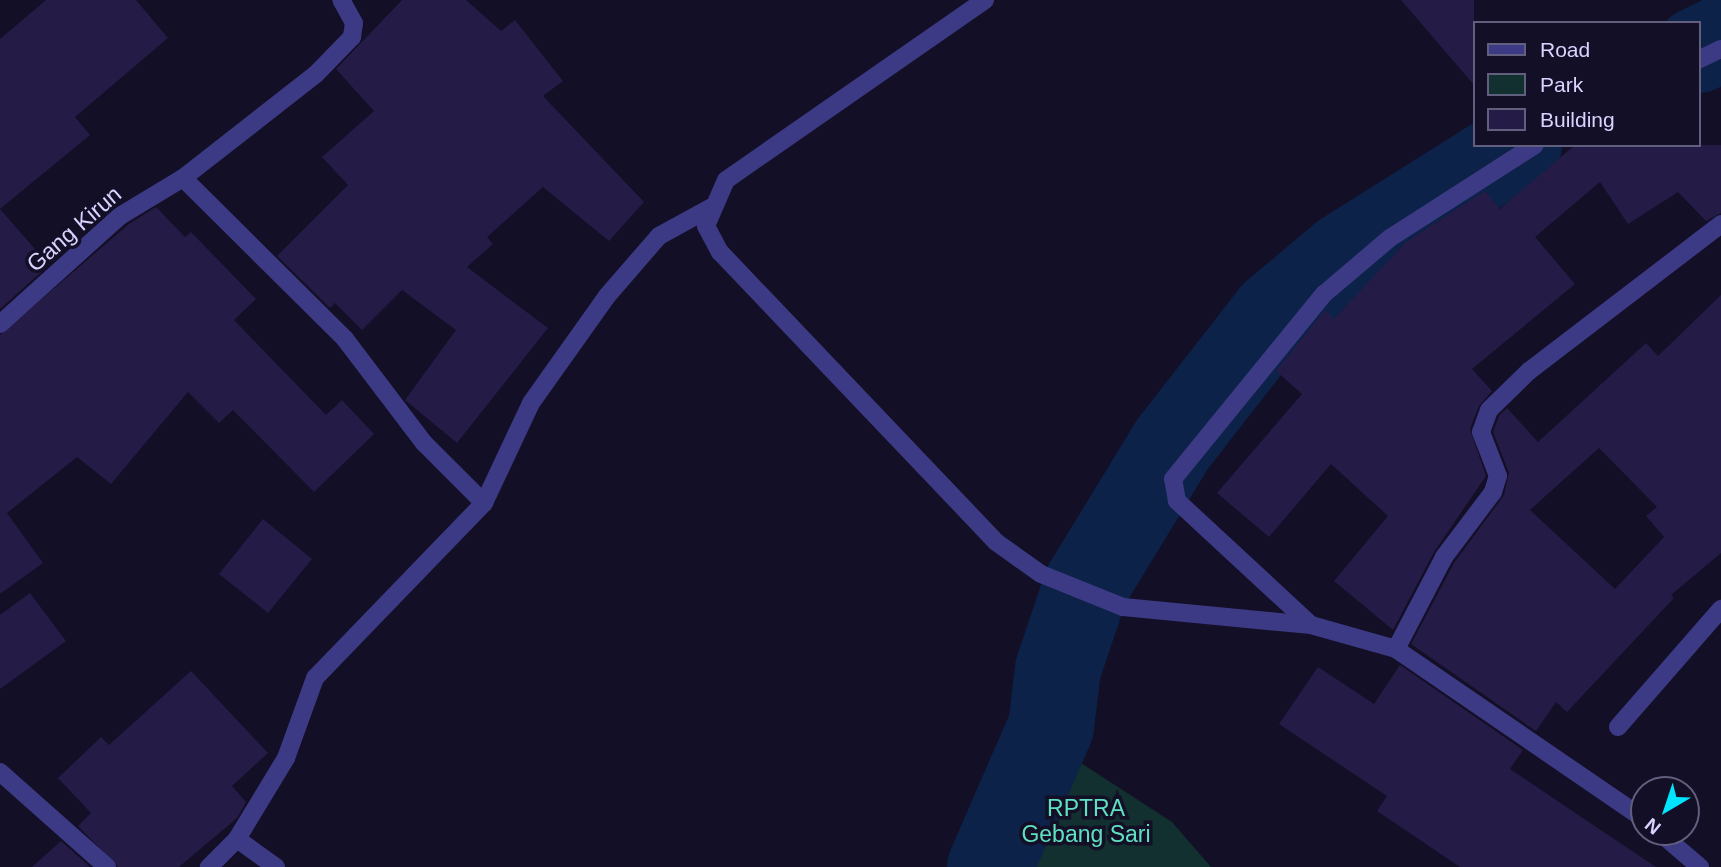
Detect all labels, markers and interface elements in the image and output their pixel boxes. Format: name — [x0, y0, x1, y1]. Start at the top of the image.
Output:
legend — [1472, 21, 1700, 147]
text: Road — [1540, 38, 1590, 61]
text: Park — [1540, 73, 1583, 96]
text: Building — [1540, 108, 1615, 131]
street label: Gang Kirun — [21, 180, 127, 278]
north arrow — [1630, 776, 1700, 846]
park label: RPTRA Gebang Sari — [1021, 794, 1151, 848]
text: N — [1641, 814, 1665, 839]

